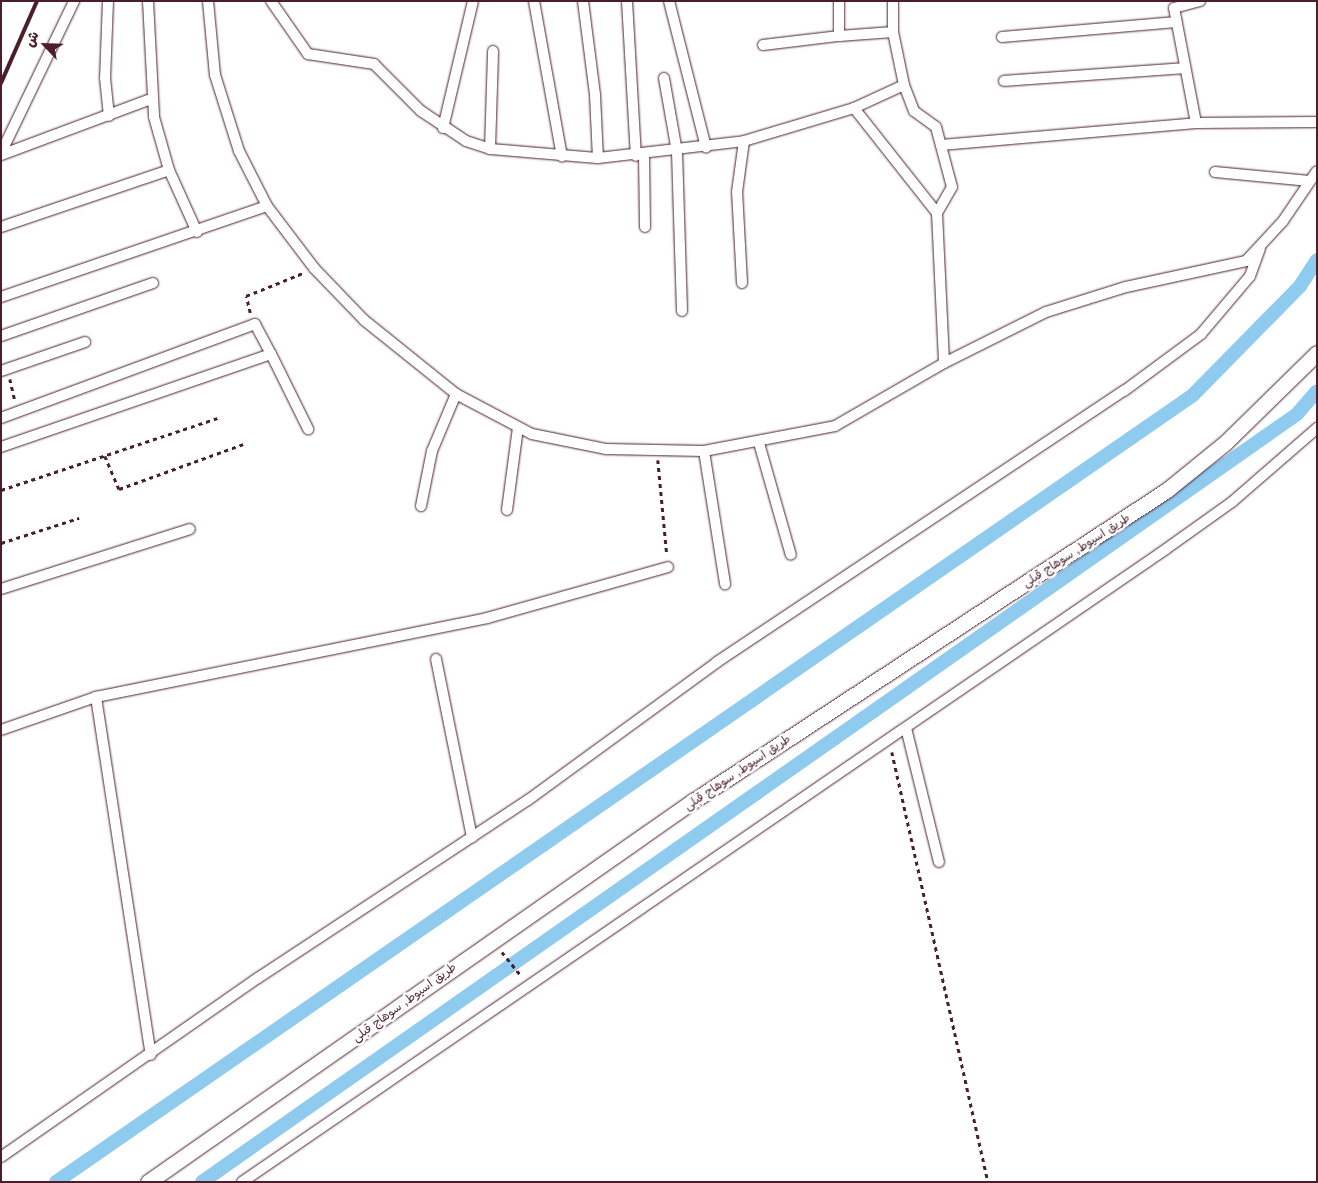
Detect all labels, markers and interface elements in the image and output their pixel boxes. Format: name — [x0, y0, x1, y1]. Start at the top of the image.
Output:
north arrow — [20, 20, 70, 70]
text: ش — [19, 28, 43, 50]
street label: طريق اسيوط, سوهاج قبلى — [1020, 510, 1132, 590]
street label: طريق اسيوط, سوهاج قبلى — [681, 731, 793, 813]
street label: طريق اسيوط, سوهاج قبلى — [349, 959, 459, 1045]

